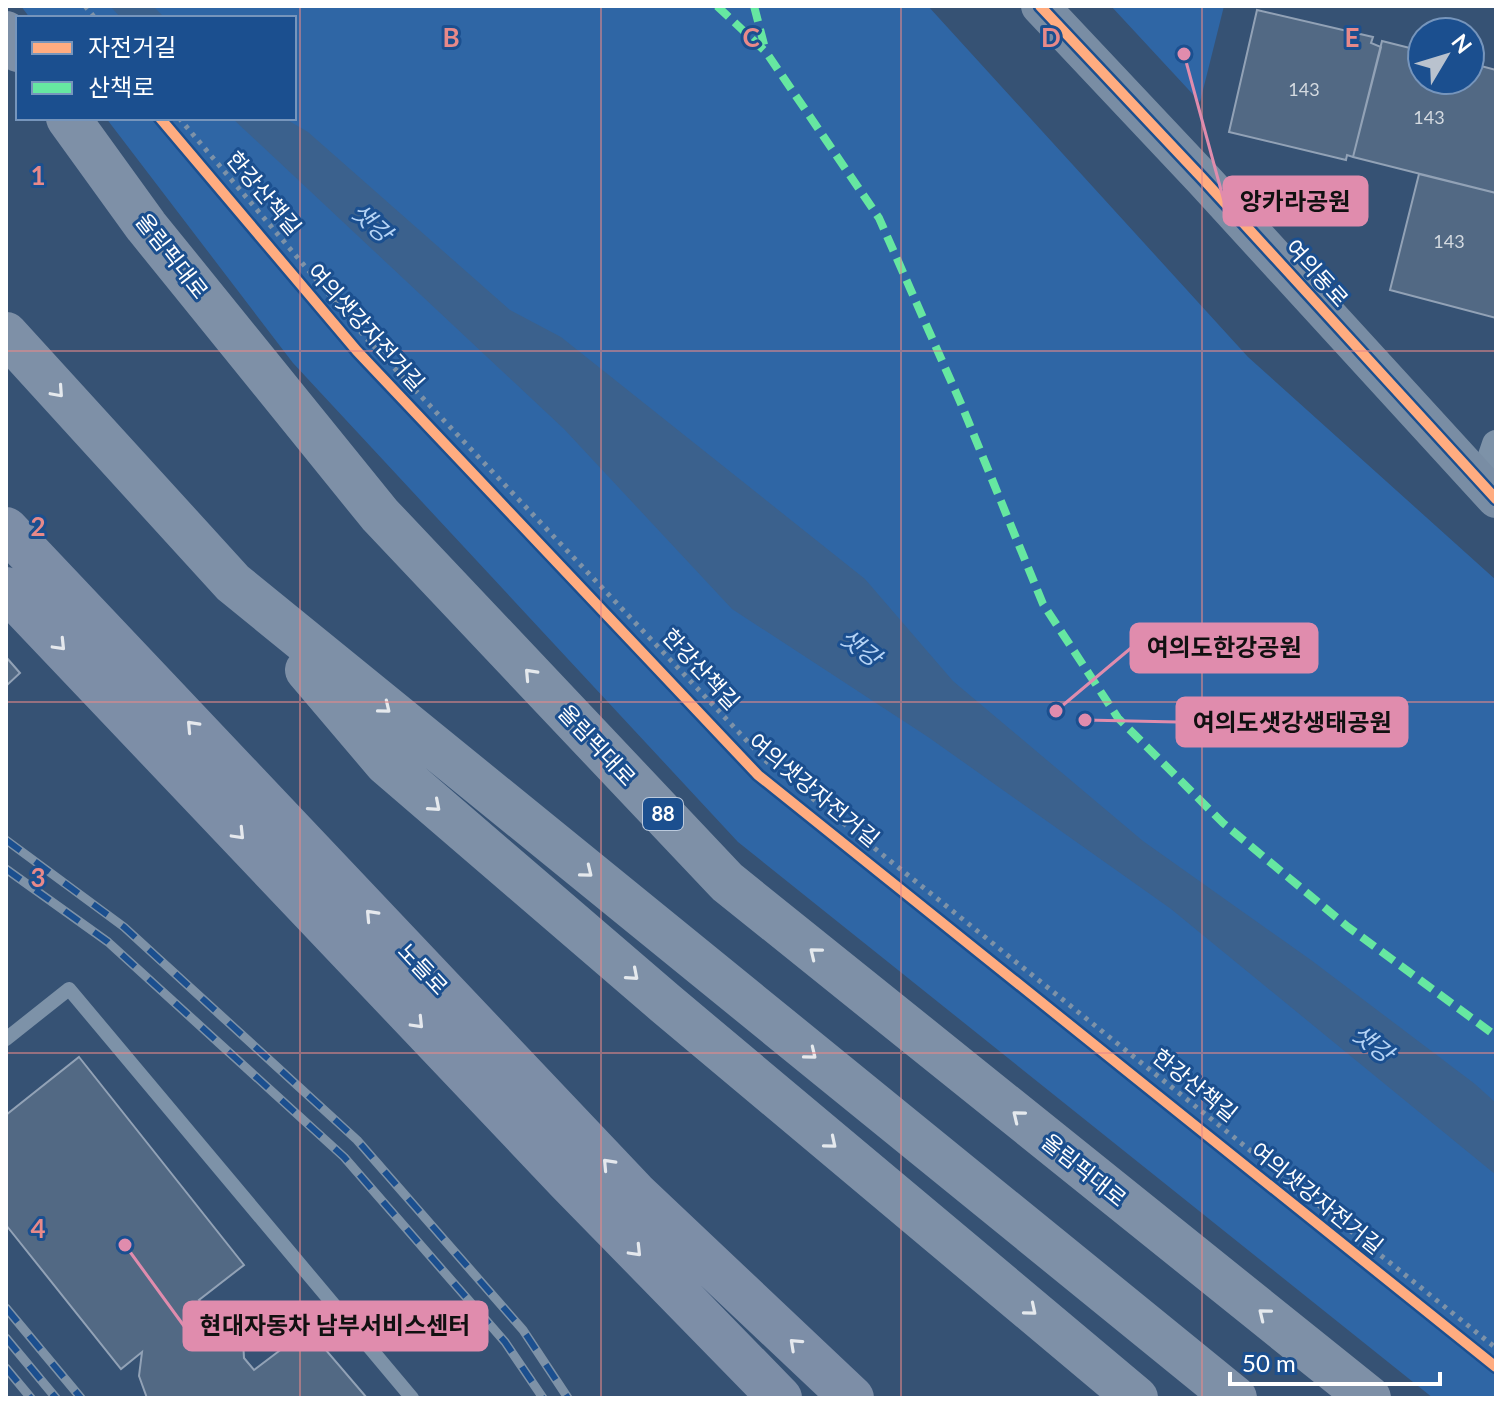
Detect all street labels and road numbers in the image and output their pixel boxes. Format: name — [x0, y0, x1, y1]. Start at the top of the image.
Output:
street label: 한강산책길 — [222, 145, 307, 240]
street label: 올림픽대로 — [131, 208, 214, 304]
street label: 여의동로 — [1280, 234, 1354, 312]
street label: 여의샛강자전거길 — [302, 257, 431, 396]
street label: 한강산책길 — [657, 622, 746, 715]
street label: 올림픽대로 — [553, 698, 642, 791]
street label: 여의샛강자전거길 — [744, 727, 885, 852]
road number: 88 — [643, 798, 683, 830]
street label: 노들로 — [393, 937, 454, 1000]
street label: 한강산책길 — [1147, 1042, 1243, 1127]
street label: 올림픽대로 — [1036, 1127, 1132, 1212]
street label: 여의샛강자전거길 — [1246, 1136, 1389, 1259]

